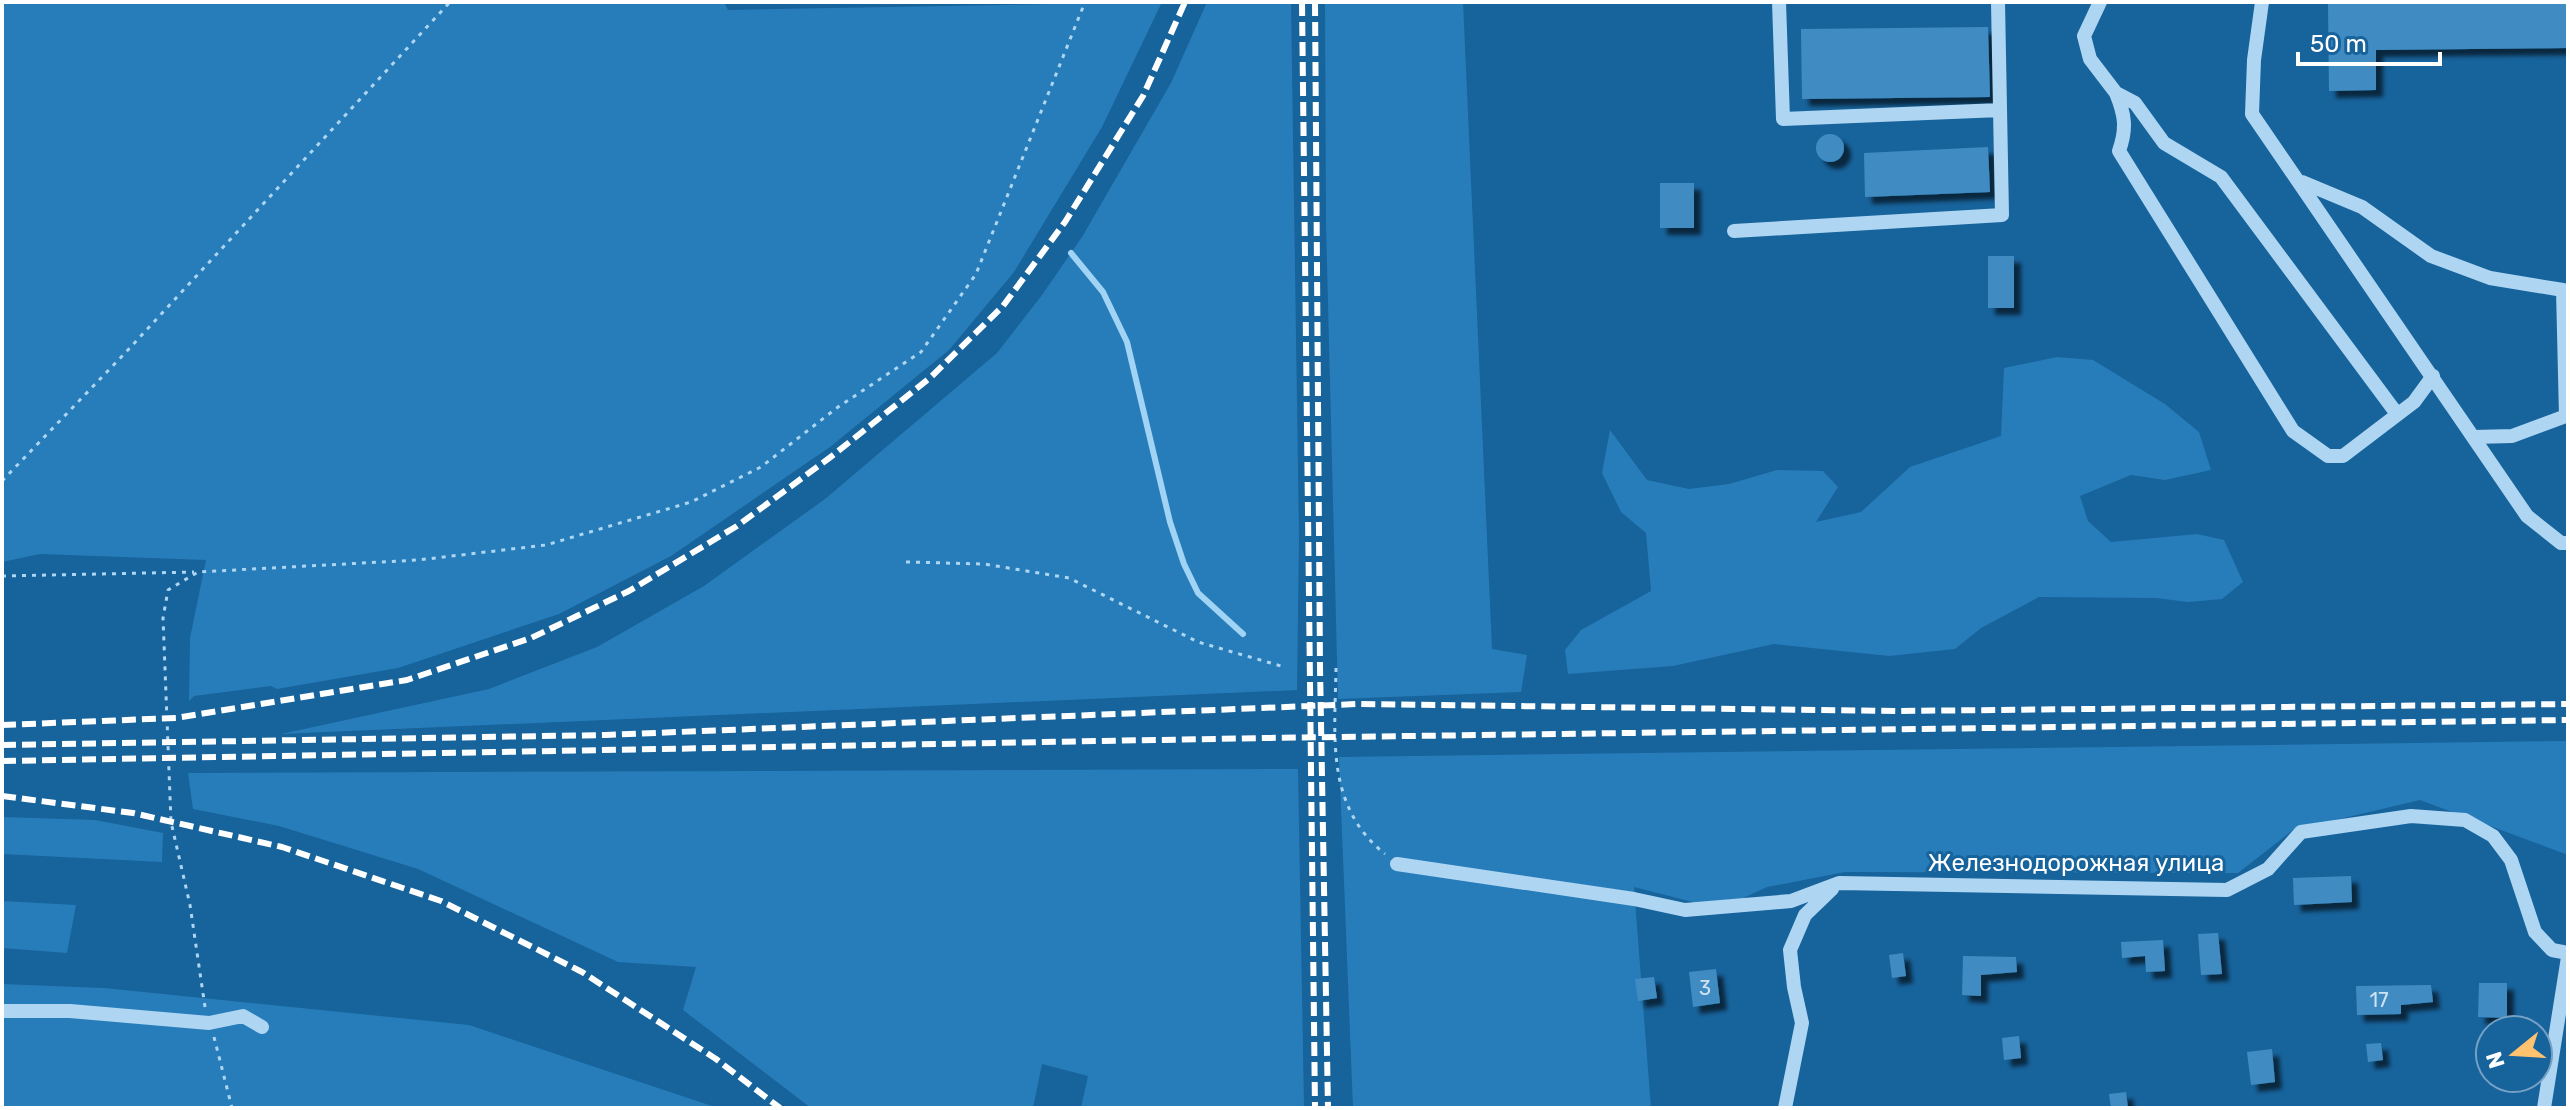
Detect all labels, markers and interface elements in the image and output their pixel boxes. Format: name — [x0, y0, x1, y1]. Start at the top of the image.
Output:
scale bar — [2298, 16, 2440, 66]
text: 50 m — [2310, 30, 2367, 58]
street label: Железнодорожная улица — [1928, 849, 2224, 877]
house number: 3 — [1699, 976, 1711, 1000]
house number: 17 — [2370, 988, 2388, 1012]
north arrow — [2474, 1014, 2554, 1094]
text: N — [2480, 1048, 2511, 1072]

